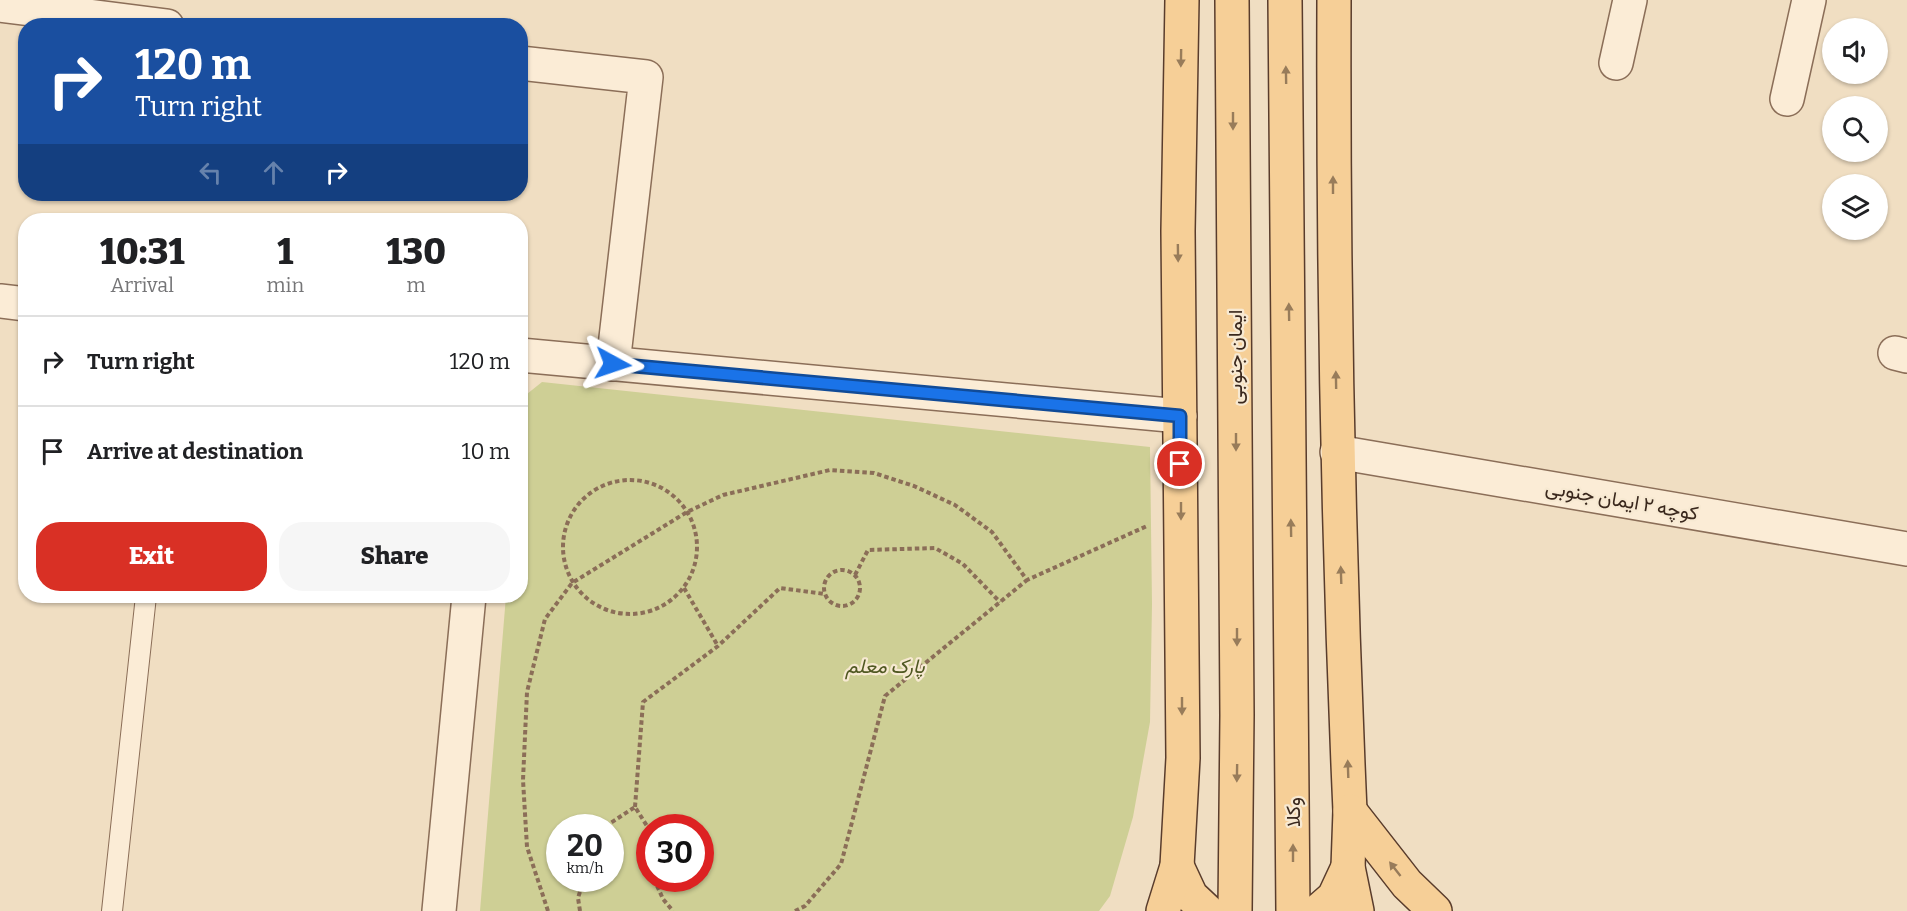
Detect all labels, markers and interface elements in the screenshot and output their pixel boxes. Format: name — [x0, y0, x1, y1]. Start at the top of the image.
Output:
map controls — [1822, 18, 1888, 240]
button: sound — [1822, 18, 1888, 84]
text: 120 m — [135, 40, 251, 90]
icon: right — [36, 42, 114, 120]
one-way arrow — [1176, 49, 1186, 68]
one-way arrow — [1281, 66, 1291, 85]
text: Turn right — [135, 91, 262, 123]
button: search — [1822, 96, 1888, 162]
one-way arrow — [1228, 112, 1238, 131]
icon: left — [194, 156, 227, 189]
icon: ahead — [257, 156, 290, 189]
icon: right — [320, 156, 353, 189]
button: layers — [1822, 174, 1888, 240]
one-way arrow — [1328, 175, 1338, 194]
text: 10:31 — [100, 230, 184, 274]
text: 1 — [277, 230, 293, 274]
text: 130 — [386, 230, 446, 274]
one-way arrow — [1173, 244, 1183, 263]
text: Arrival — [111, 273, 174, 297]
text: min — [267, 273, 304, 297]
text: m — [407, 273, 426, 297]
one-way arrow — [1284, 303, 1293, 322]
street label: ایمان جنوبی — [1223, 310, 1248, 404]
position arrow — [581, 332, 645, 396]
icon: right — [36, 345, 69, 378]
text: Turn right — [87, 348, 195, 375]
text: 120 m — [450, 348, 510, 375]
one-way arrow — [1331, 370, 1341, 389]
one-way arrow — [1231, 433, 1240, 452]
icon: arrive — [36, 435, 69, 468]
text: Arrive at destination — [87, 438, 303, 465]
text: 10 m — [462, 438, 510, 465]
pin — [1154, 438, 1205, 489]
icon: arrive — [1163, 447, 1196, 480]
street label: کوچه ۲ ایمان جنوبی — [1543, 475, 1700, 527]
one-way arrow — [1176, 502, 1186, 521]
one-way arrow — [1286, 519, 1296, 538]
button: Exit — [36, 522, 267, 591]
button: Share — [279, 522, 510, 591]
one-way arrow — [1337, 565, 1346, 584]
one-way arrow — [1232, 628, 1242, 647]
park label: پارک معلم — [845, 654, 925, 680]
one-way arrow — [1177, 697, 1187, 716]
one-way arrow — [1344, 760, 1353, 779]
one-way arrow — [1232, 764, 1242, 783]
street label: وکلا — [1281, 797, 1306, 827]
speed limit sign: 30 — [636, 814, 714, 892]
text: 20 — [567, 828, 603, 864]
one-way arrow — [1288, 843, 1298, 862]
text: km/h — [566, 859, 604, 877]
one-way arrow — [1389, 861, 1401, 876]

